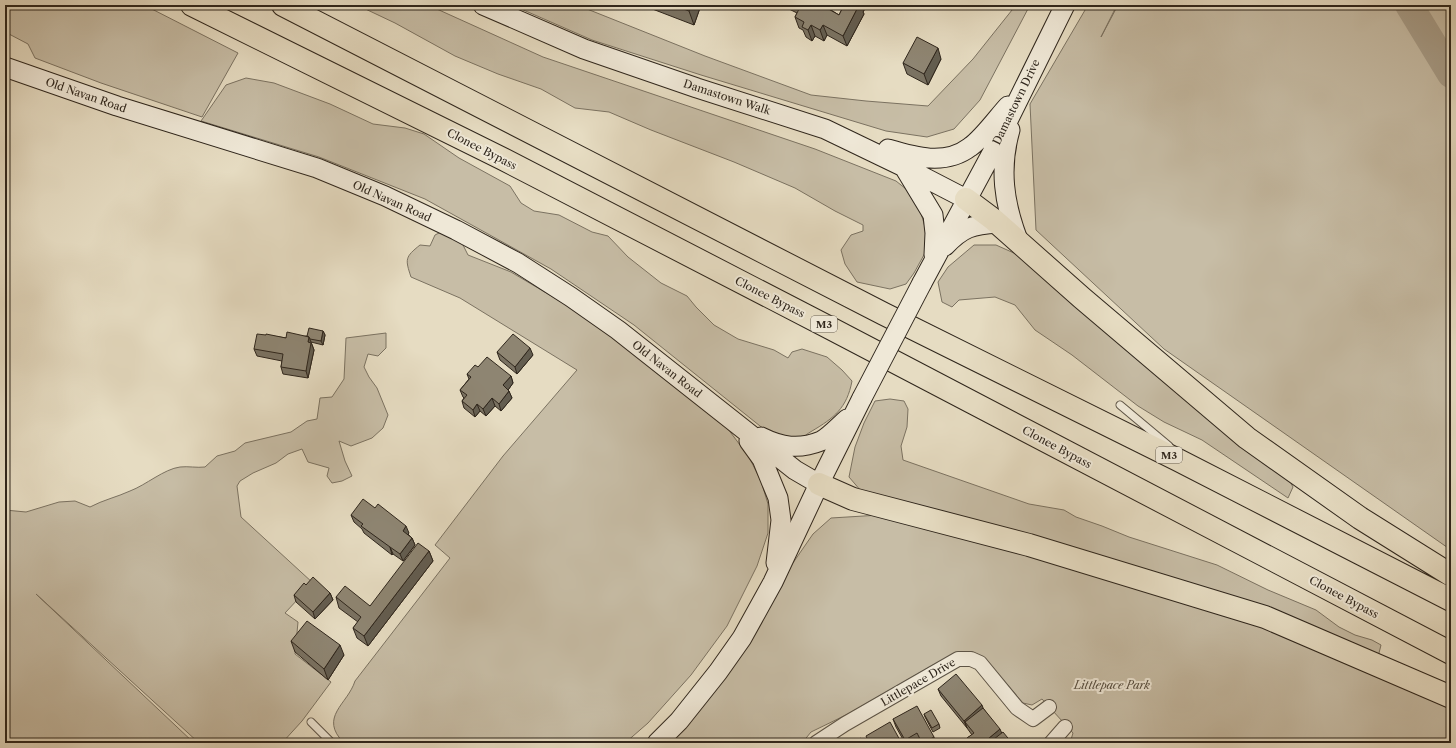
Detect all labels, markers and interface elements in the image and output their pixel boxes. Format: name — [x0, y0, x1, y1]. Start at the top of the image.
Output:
street label: Damastown Drive — [989, 57, 1043, 147]
street label: Old Navan Road — [44, 75, 129, 116]
street label: Damastown Walk — [682, 76, 773, 118]
street label: Clonee Bypass — [445, 125, 519, 173]
street label: Old Navan Road — [350, 177, 434, 225]
street label: Clonee Bypass — [733, 273, 807, 321]
road number: M3 — [811, 316, 837, 332]
street label: Old Navan Road — [629, 337, 705, 401]
street label: Clonee Bypass — [1020, 423, 1094, 471]
road number: M3 — [1156, 447, 1182, 463]
street label: Clonee Bypass — [1307, 573, 1381, 621]
street label: Littlepace Drive — [878, 655, 958, 709]
park label: Littlepace Park — [1073, 678, 1150, 692]

